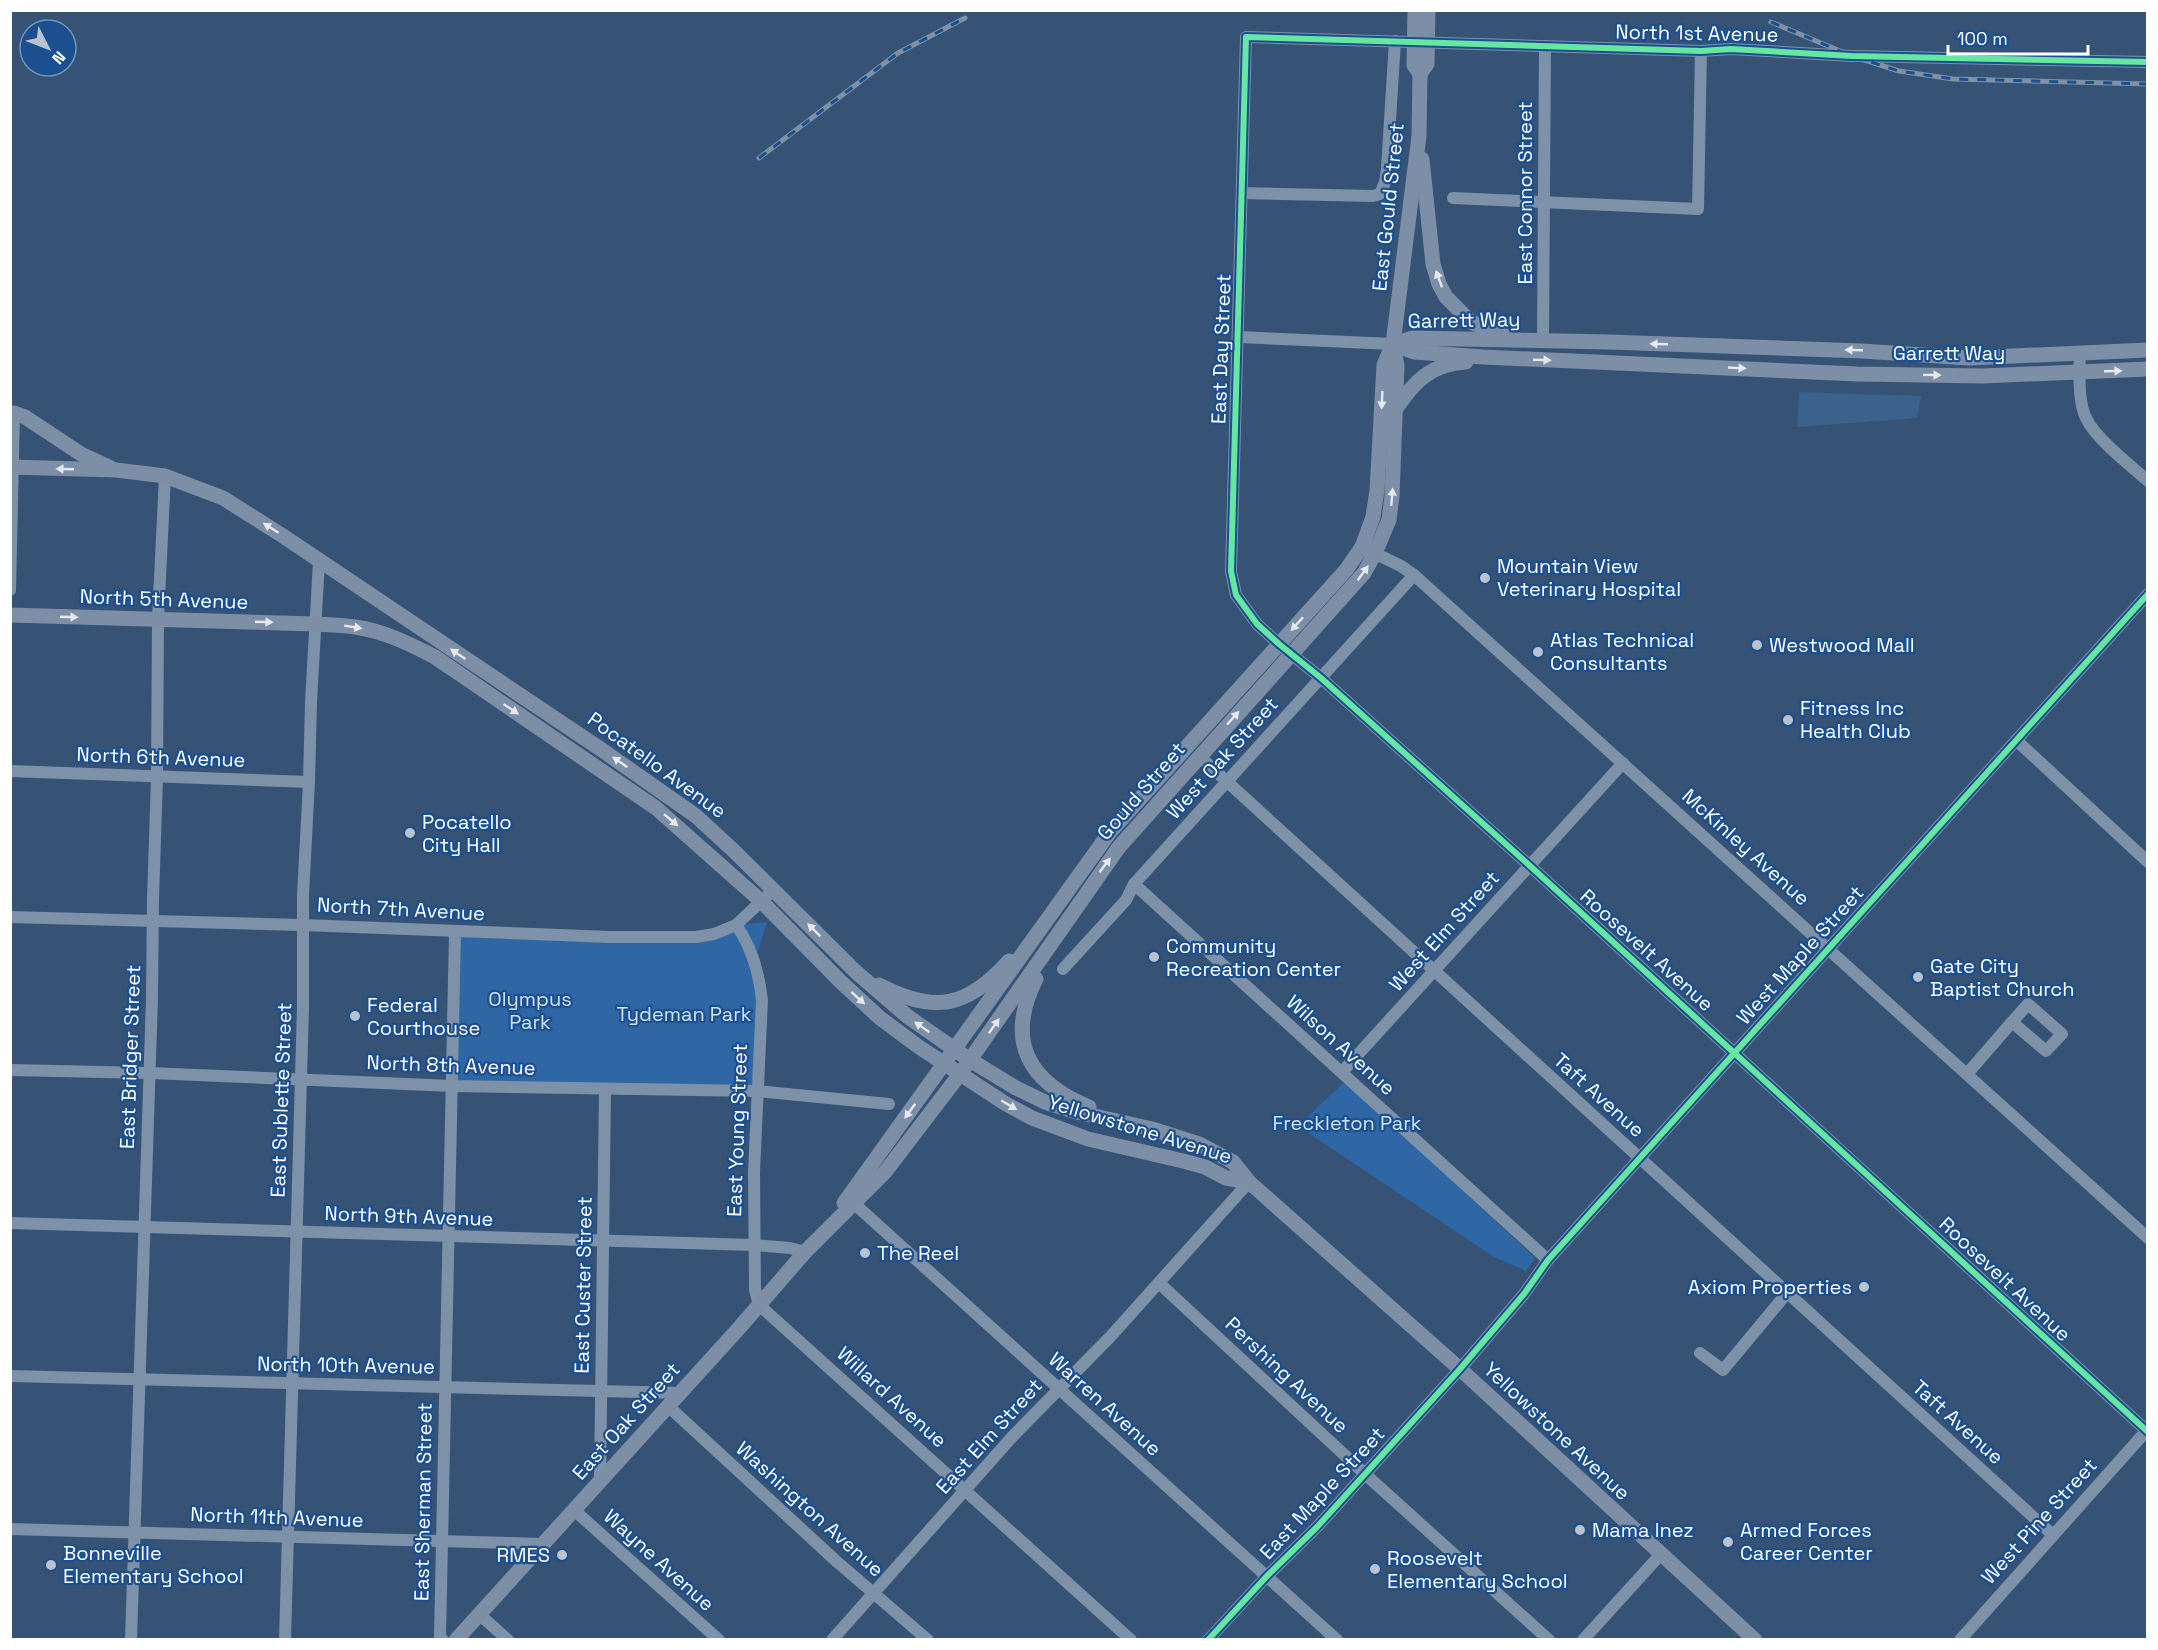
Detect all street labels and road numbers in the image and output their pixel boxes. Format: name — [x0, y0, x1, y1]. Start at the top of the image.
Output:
street label: North 1st Avenue — [1615, 19, 1779, 47]
street label: East Connor Street — [1512, 101, 1538, 285]
street label: East Gould Street — [1366, 122, 1410, 292]
street label: East Day Street — [1205, 273, 1237, 425]
street label: Garrett Way — [1407, 306, 1521, 334]
street label: Garrett Way — [1893, 340, 2005, 366]
street label: North 5th Avenue — [79, 583, 249, 615]
street label: West Oak Street — [1160, 691, 1284, 825]
street label: Pocatello Avenue — [583, 706, 731, 824]
street label: Gould Street — [1091, 736, 1191, 846]
street label: North 6th Avenue — [76, 741, 246, 773]
street label: McKinley Avenue — [1677, 783, 1815, 911]
street label: West Elm Street — [1383, 865, 1505, 997]
street label: West Maple Street — [1731, 880, 1869, 1030]
street label: Roosevelt Avenue — [1575, 883, 1719, 1017]
street label: North 7th Avenue — [316, 892, 486, 926]
street label: East Bridger Street — [114, 964, 146, 1150]
street label: Wilson Avenue — [1281, 989, 1401, 1101]
street label: East Sublette Street — [265, 1002, 297, 1198]
street label: East Young Street — [721, 1043, 753, 1217]
street label: Taft Avenue — [1548, 1047, 1650, 1143]
street label: North 8th Avenue — [366, 1049, 536, 1081]
street label: Yellowstone Avenue — [1045, 1089, 1235, 1169]
street label: East Custer Street — [568, 1196, 598, 1374]
street label: North 9th Avenue — [324, 1200, 494, 1232]
street label: Roosevelt Avenue — [1934, 1211, 2076, 1347]
street label: Pershing Avenue — [1220, 1311, 1354, 1439]
street label: Willard Avenue — [832, 1341, 952, 1453]
street label: Warren Avenue — [1043, 1346, 1167, 1462]
street label: North 10th Avenue — [257, 1350, 435, 1380]
street label: Yellowstone Avenue — [1478, 1356, 1636, 1506]
street label: East Oak Street — [566, 1357, 686, 1485]
street label: East Elm Street — [930, 1373, 1048, 1499]
street label: Taft Avenue — [1907, 1374, 2009, 1470]
street label: East Sherman Street — [408, 1403, 438, 1601]
street label: East Maple Street — [1254, 1421, 1390, 1565]
street label: Washington Avenue — [731, 1436, 889, 1582]
street label: West Pine Street — [1975, 1452, 2103, 1590]
street label: North 11th Avenue — [190, 1501, 364, 1533]
street label: Wayne Avenue — [598, 1503, 720, 1617]

